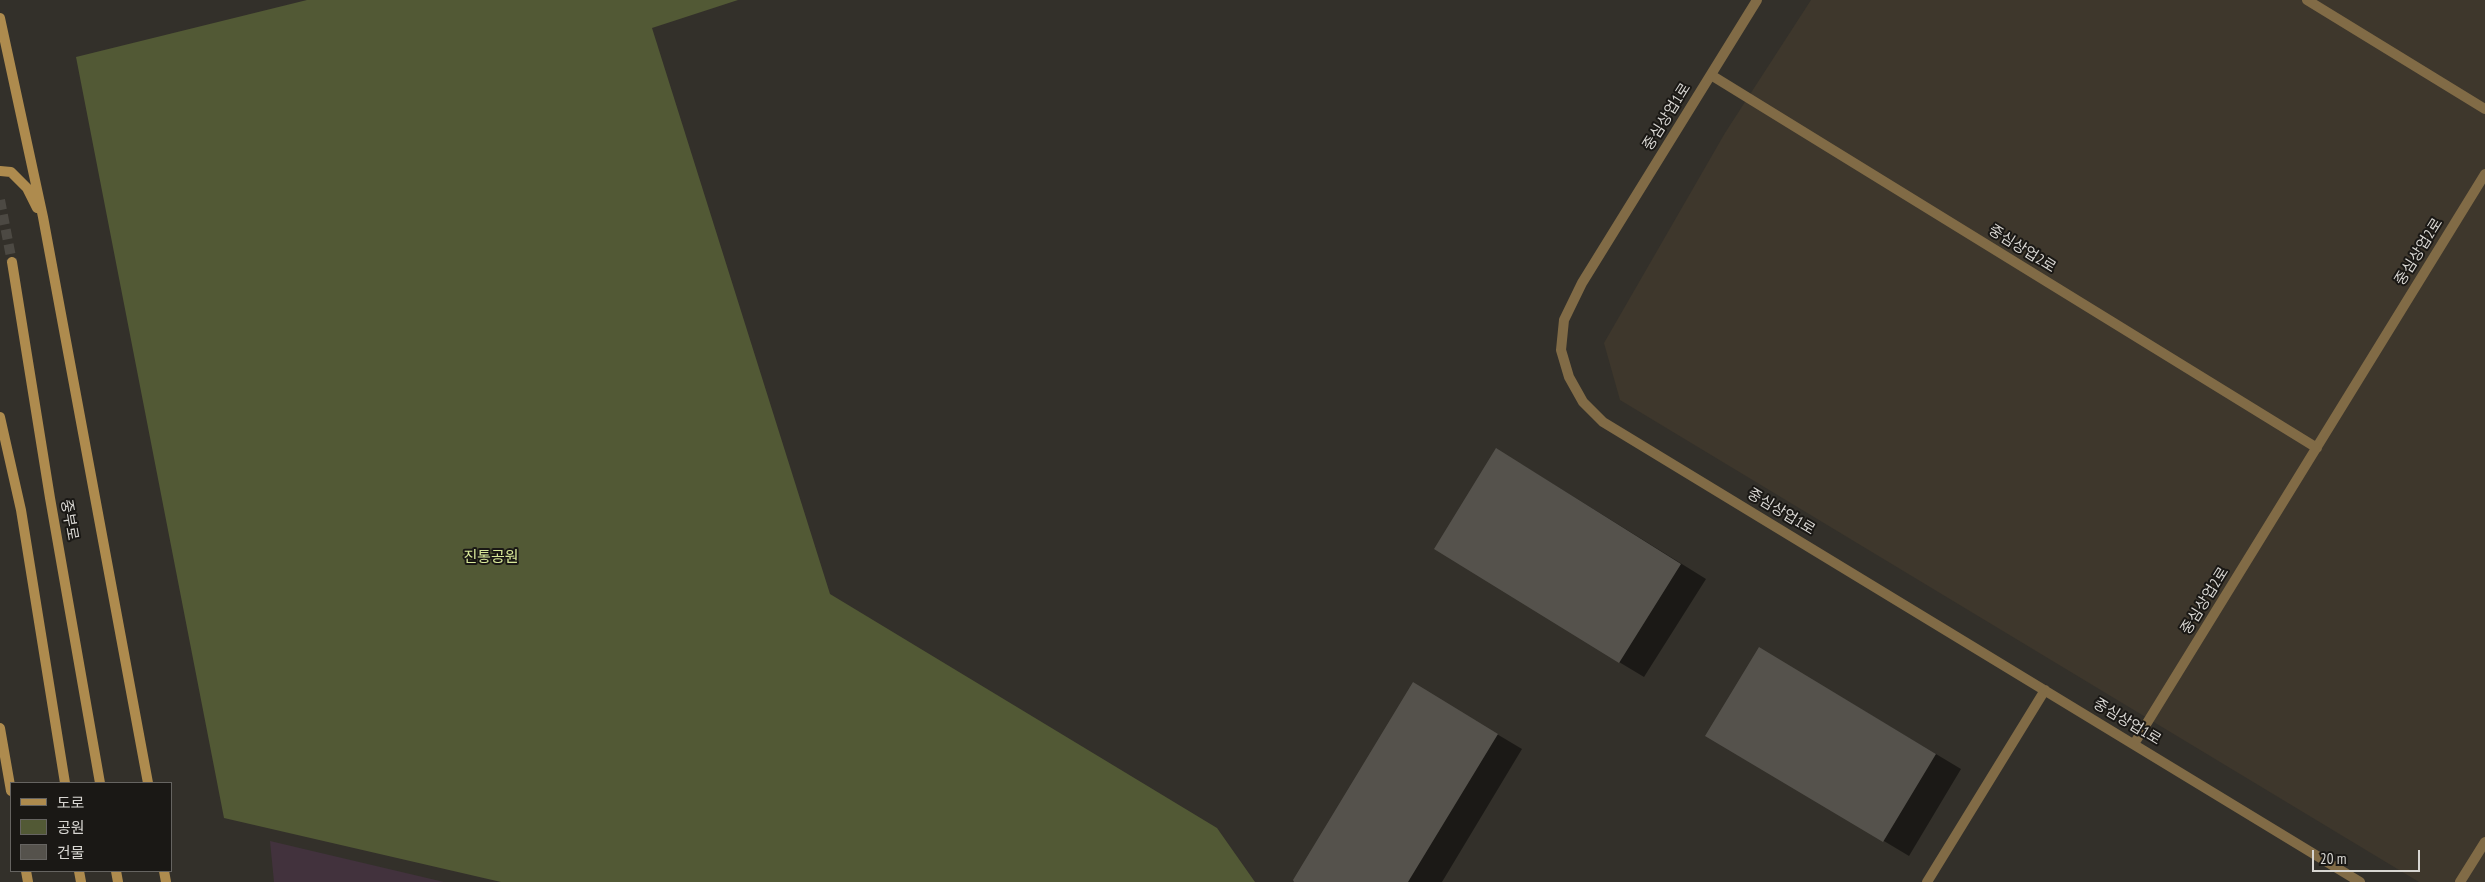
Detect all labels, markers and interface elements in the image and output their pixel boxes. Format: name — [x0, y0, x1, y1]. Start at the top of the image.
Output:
street label: 중심상업1로 — [1639, 80, 1695, 154]
street label: 중심상업2로 — [2391, 215, 2447, 289]
street label: 중심상업2로 — [1985, 221, 2059, 277]
street label: 중심상업1로 — [1744, 485, 1818, 539]
street label: 중부로 — [57, 498, 81, 542]
park label: 진통공원 — [463, 549, 519, 567]
street label: 중심상업2로 — [2177, 564, 2233, 638]
street label: 중심상업1로 — [2090, 695, 2164, 749]
legend — [10, 782, 172, 872]
text: 도로 — [57, 793, 85, 812]
text: 공원 — [57, 818, 85, 837]
scale bar — [2315, 840, 2422, 872]
text: 건물 — [57, 843, 85, 862]
text: 20 m — [2320, 849, 2346, 868]

